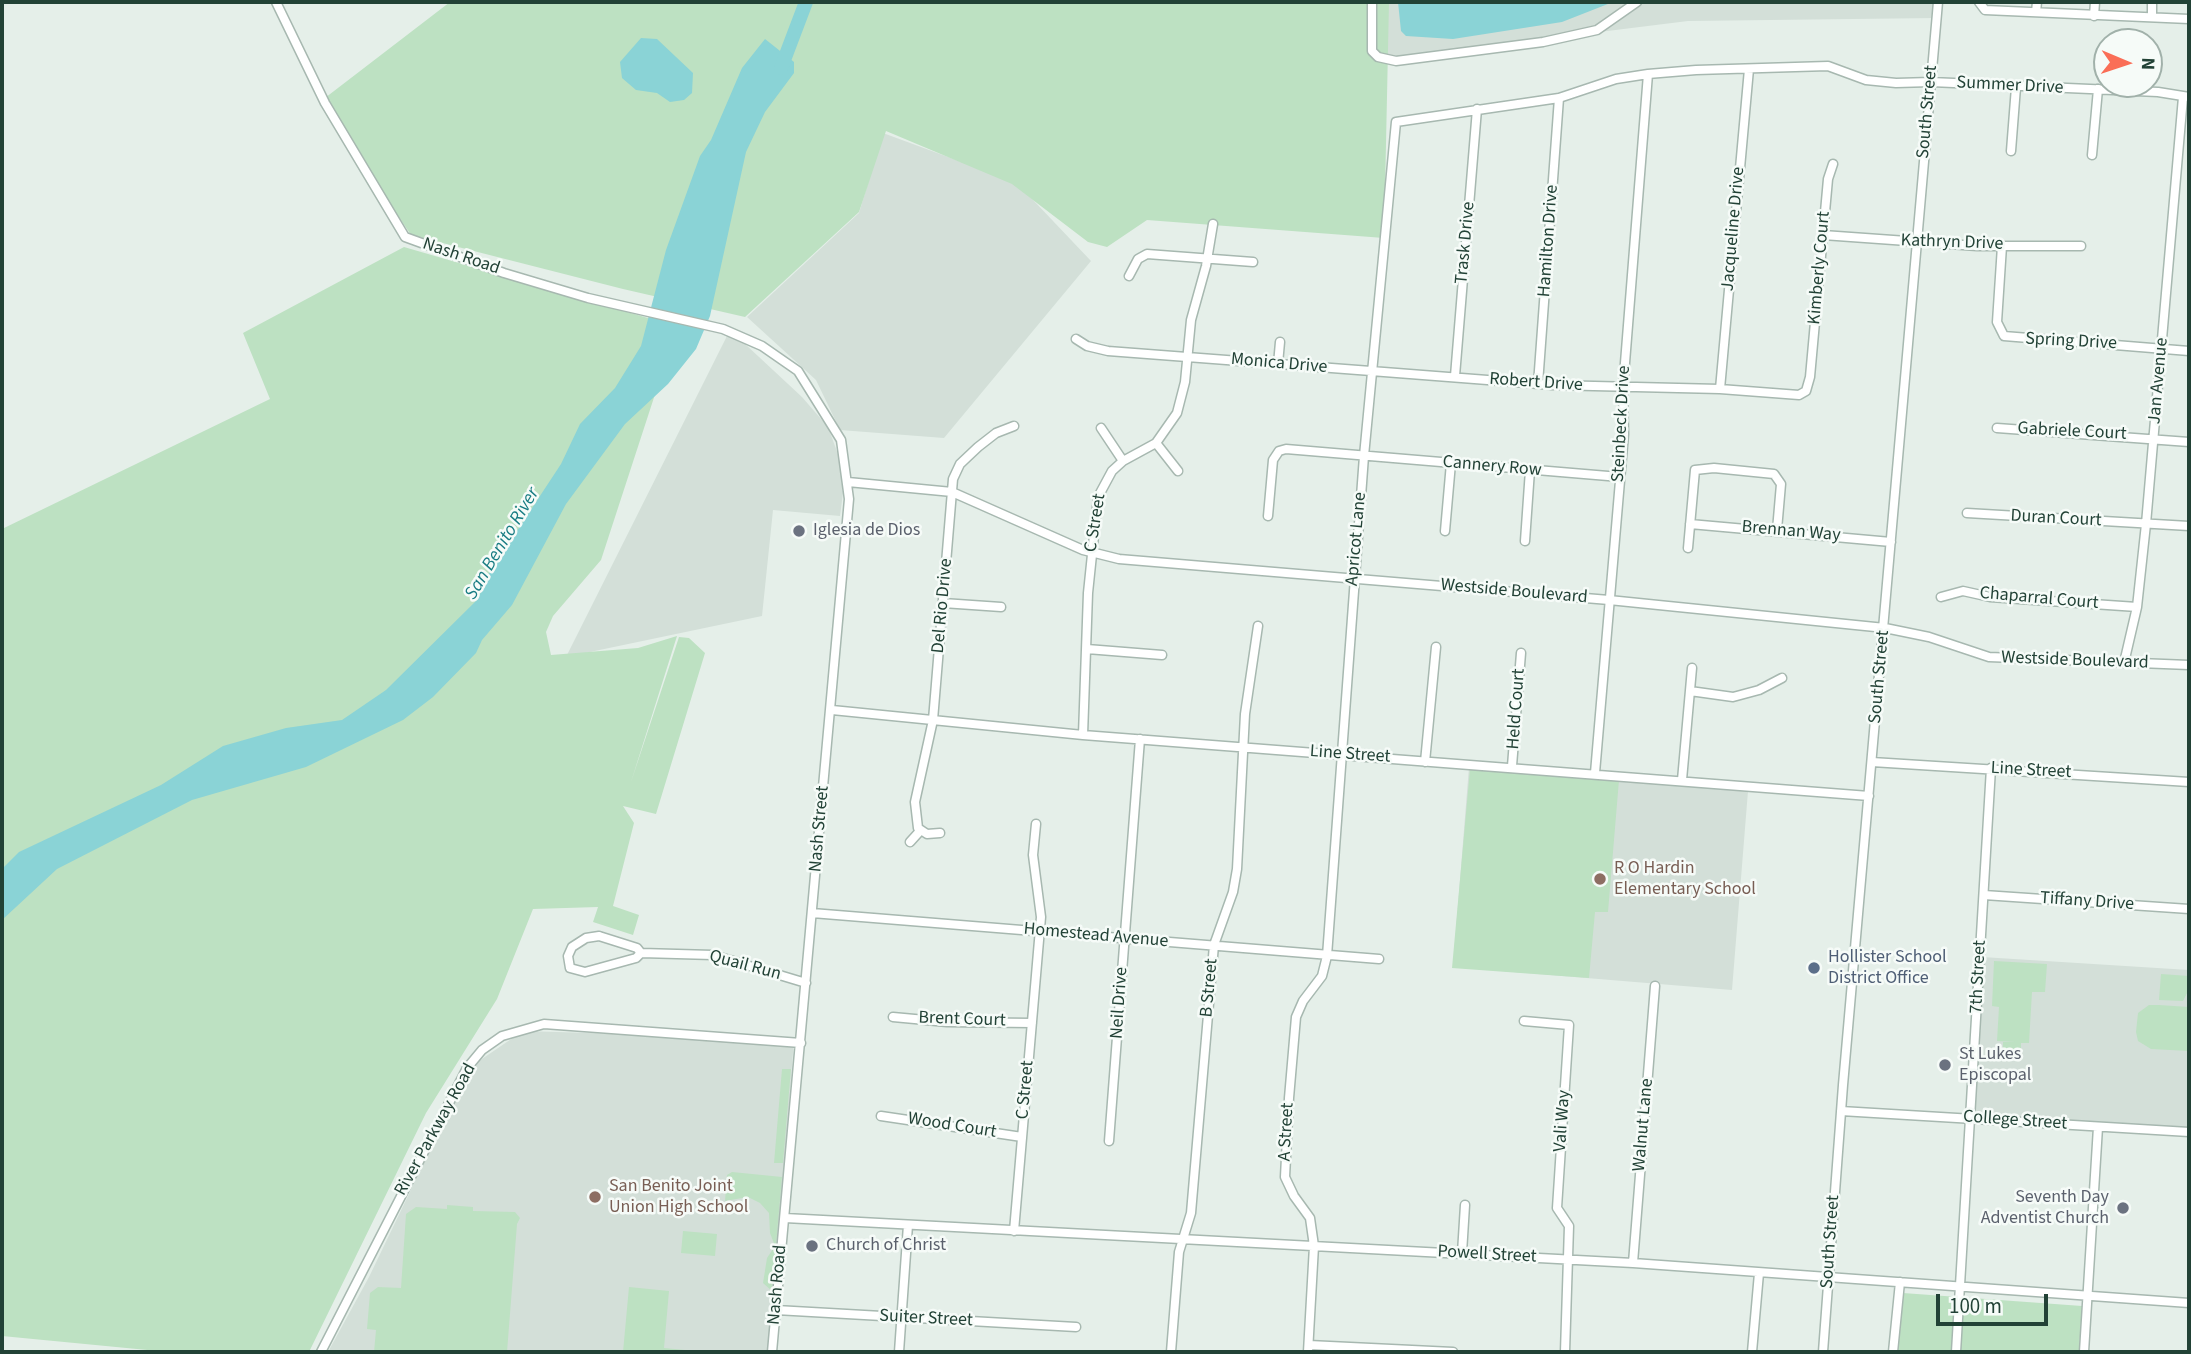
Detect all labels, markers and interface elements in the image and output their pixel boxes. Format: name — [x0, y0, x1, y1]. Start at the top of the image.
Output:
north arrow — [2093, 28, 2163, 98]
text: N — [2134, 57, 2161, 70]
street label: South Street — [1913, 64, 1943, 160]
street label: Summer Drive — [1956, 72, 2064, 100]
street label: Jacqueline Drive — [1718, 166, 1750, 292]
street label: Hamilton Drive — [1534, 184, 1564, 298]
street label: Trask Drive — [1452, 201, 1480, 285]
street label: Kimberly Court — [1804, 210, 1836, 326]
street label: Kathryn Drive — [1900, 230, 2004, 256]
street label: Nash Road — [420, 234, 502, 280]
street label: Spring Drive — [2025, 329, 2117, 355]
street label: Jan Avenue — [2144, 337, 2174, 425]
street label: Monica Drive — [1230, 349, 1328, 379]
street label: Steinbeck Drive — [1608, 365, 1636, 483]
street label: Robert Drive — [1489, 369, 1583, 397]
street label: Gabriele Court — [2017, 418, 2127, 446]
street label: Cannery Row — [1442, 452, 1542, 482]
water label: San Benito River — [461, 484, 545, 604]
street label: Apricot Lane — [1342, 491, 1372, 587]
street label: C Street — [1081, 492, 1111, 554]
street label: Duran Court — [2010, 506, 2102, 532]
street label: Brennan Way — [1741, 517, 1841, 547]
place label: Iglesia de Dios — [813, 520, 920, 542]
marker: Iglesia de Dios — [791, 523, 807, 539]
street label: Del Rio Drive — [928, 558, 958, 654]
street label: Westside Boulevard — [1440, 575, 1588, 609]
street label: Chaparral Court — [1979, 583, 2099, 615]
street label: South Street — [1865, 629, 1895, 725]
street label: Westside Boulevard — [2001, 648, 2149, 674]
street label: Held Court — [1503, 668, 1531, 750]
street label: Line Street — [1309, 741, 1391, 769]
street label: Line Street — [1990, 758, 2072, 784]
street label: Nash Street — [805, 785, 835, 873]
place label: R O Hardin Elementary School — [1614, 858, 1756, 900]
marker: R O Hardin Elementary School — [1592, 871, 1608, 887]
street label: Tiffany Drive — [2039, 888, 2135, 916]
street label: Homestead Avenue — [1023, 919, 1169, 953]
street label: 7th Street — [1966, 940, 1992, 1014]
street label: Quail Run — [707, 946, 783, 986]
place label: Hollister School District Office — [1828, 947, 1947, 990]
street label: B Street — [1197, 958, 1223, 1018]
marker: Hollister School District Office — [1806, 960, 1822, 976]
street label: Neil Drive — [1107, 966, 1133, 1040]
street label: Brent Court — [918, 1008, 1006, 1032]
place label: St Lukes Episcopal — [1959, 1044, 2031, 1086]
marker: St Lukes Episcopal — [1937, 1057, 1953, 1073]
street label: River Parkway Road — [391, 1060, 481, 1200]
street label: C Street — [1013, 1060, 1039, 1120]
street label: Walnut Lane — [1629, 1078, 1659, 1172]
street label: Vali Way — [1550, 1089, 1576, 1153]
street label: A Street — [1275, 1102, 1299, 1162]
street label: College Street — [1962, 1107, 2068, 1135]
street label: Wood Court — [906, 1108, 998, 1144]
place label: San Benito Joint Union High School — [609, 1176, 748, 1218]
place label: Seventh Day Adventist Church — [1981, 1187, 2109, 1230]
marker: San Benito Joint Union High School — [587, 1189, 603, 1205]
street label: South Street — [1817, 1194, 1845, 1290]
marker: Seventh Day Adventist Church — [2115, 1200, 2131, 1216]
place label: Church of Christ — [826, 1235, 946, 1257]
marker: Church of Christ — [804, 1238, 820, 1254]
street label: Powell Street — [1437, 1242, 1537, 1268]
street label: Nash Road — [764, 1244, 792, 1326]
scale bar — [1939, 1280, 2051, 1324]
text: 100 m — [1949, 1291, 2002, 1321]
street label: Suiter Street — [879, 1306, 973, 1332]

